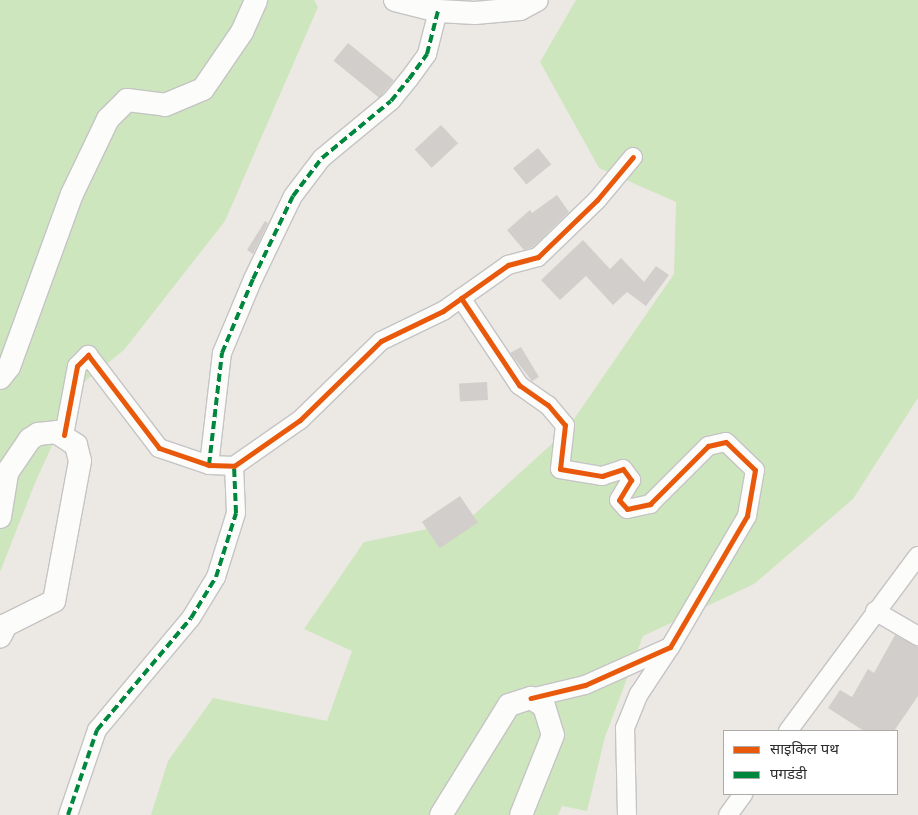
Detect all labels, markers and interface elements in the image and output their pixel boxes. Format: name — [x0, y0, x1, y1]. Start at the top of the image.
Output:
legend — [723, 730, 898, 795]
text: साइकिल पथ — [770, 739, 839, 759]
text: पगडंडी — [770, 764, 807, 784]

